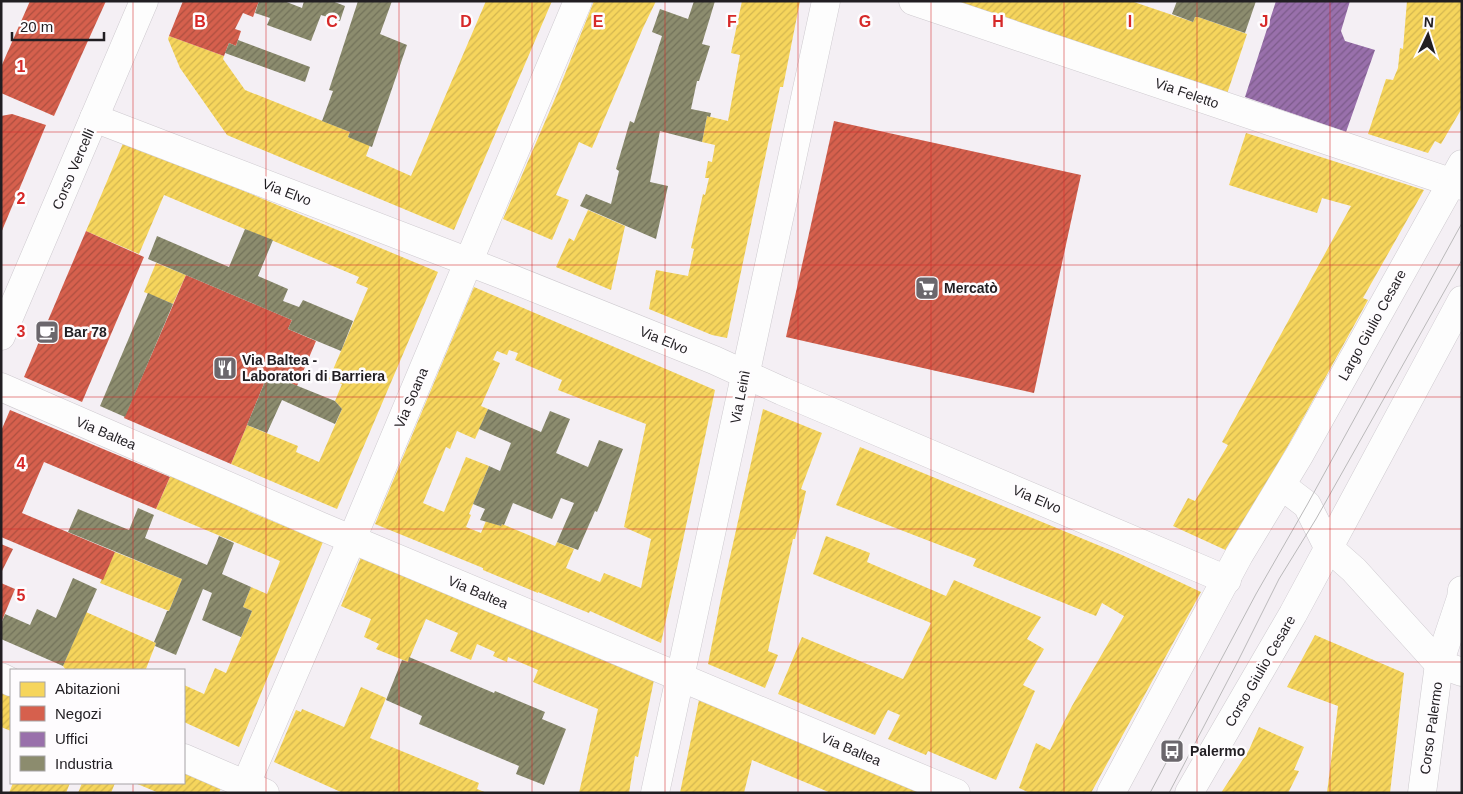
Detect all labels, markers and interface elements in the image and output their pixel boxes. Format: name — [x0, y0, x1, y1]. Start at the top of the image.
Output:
scale bar — [12, 10, 105, 42]
north arrow — [1403, 10, 1453, 60]
text: B — [194, 13, 206, 30]
text: C — [326, 13, 338, 30]
text: D — [460, 13, 472, 30]
text: E — [593, 13, 604, 30]
text: F — [727, 13, 737, 30]
text: G — [859, 13, 871, 30]
text: H — [992, 13, 1004, 30]
text: I — [1128, 13, 1132, 30]
text: J — [1260, 13, 1268, 30]
text: N — [1423, 14, 1435, 30]
text: 20 m — [20, 18, 53, 35]
text: 1 — [17, 58, 26, 75]
street label: Via Feletto — [1153, 75, 1221, 111]
street label: Corso Vercelli — [49, 126, 97, 212]
street label: Via Elvo — [260, 175, 314, 209]
text: 2 — [17, 190, 26, 207]
street label: Largo Giulio Cesare — [1335, 266, 1409, 383]
supermarket icon: Mercatò — [914, 275, 940, 301]
place label: Mercatò — [944, 280, 998, 296]
cafe icon: Bar 78 — [34, 319, 60, 345]
text: 3 — [17, 323, 26, 340]
street label: Via Elvo — [637, 323, 691, 357]
place label: Bar 78 — [64, 324, 107, 340]
place label: Via Baltea - Laboratori di Barriera — [242, 352, 385, 384]
restaurant icon: Via Baltea - Laboratori di Barriera — [212, 355, 238, 381]
street label: Via Soana — [391, 365, 431, 431]
street label: Via Leinì — [727, 369, 753, 425]
street label: Via Baltea — [74, 413, 139, 453]
text: 4 — [17, 455, 26, 472]
street label: Via Elvo — [1010, 482, 1064, 516]
street label: Via Baltea — [446, 572, 511, 612]
text: 5 — [17, 587, 26, 604]
street label: Corso Giulio Cesare — [1222, 612, 1299, 730]
legend — [10, 669, 185, 784]
text: Abitazioni — [55, 680, 120, 697]
street label: Corso Palermo — [1417, 680, 1445, 775]
text: Negozi — [55, 705, 102, 722]
street label: Via Baltea — [819, 729, 884, 769]
text: Uffici — [55, 730, 88, 747]
bus stop icon: Palermo — [1159, 738, 1185, 764]
place label: Palermo — [1190, 743, 1245, 759]
text: Industria — [55, 755, 113, 772]

